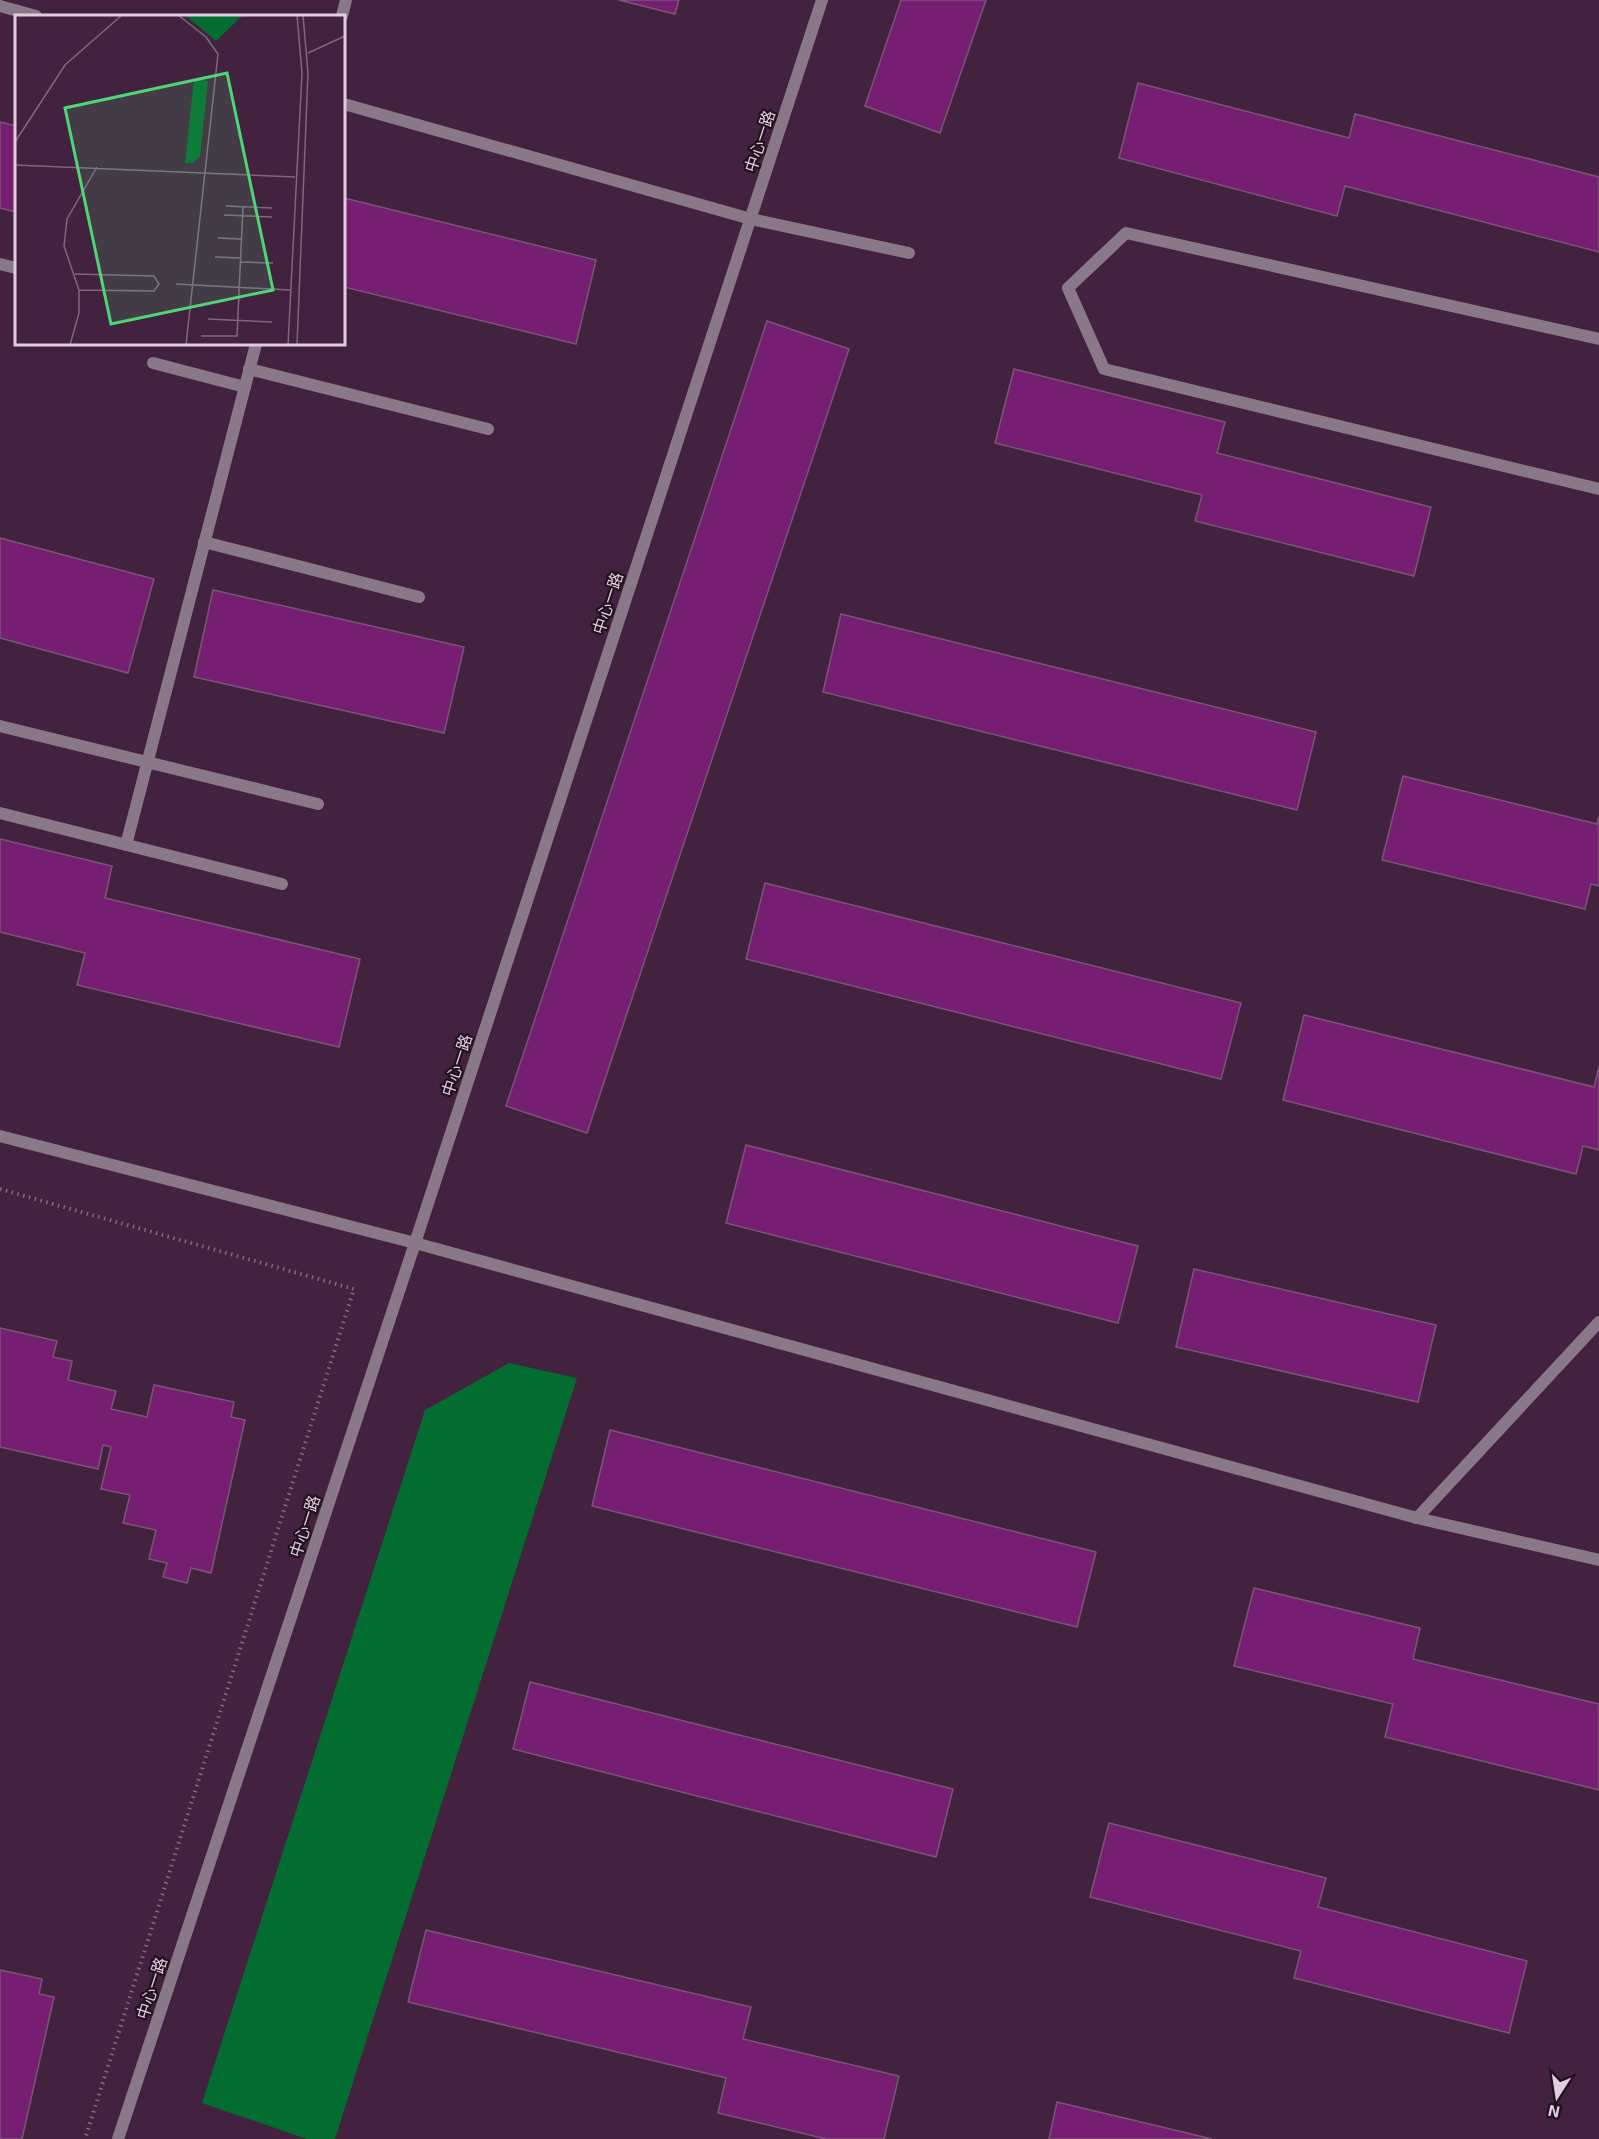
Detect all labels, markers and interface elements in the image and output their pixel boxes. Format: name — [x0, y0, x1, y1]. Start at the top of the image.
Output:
inset map — [15, 15, 345, 345]
street label: 中心一路 — [740, 108, 778, 174]
street label: 中心一路 — [588, 570, 626, 636]
street label: 中心一路 — [437, 1032, 475, 1098]
street label: 中心一路 — [285, 1493, 323, 1559]
street label: 中心一路 — [132, 1955, 170, 2021]
north arrow — [1527, 2067, 1587, 2127]
text: N — [1546, 2102, 1561, 2123]

